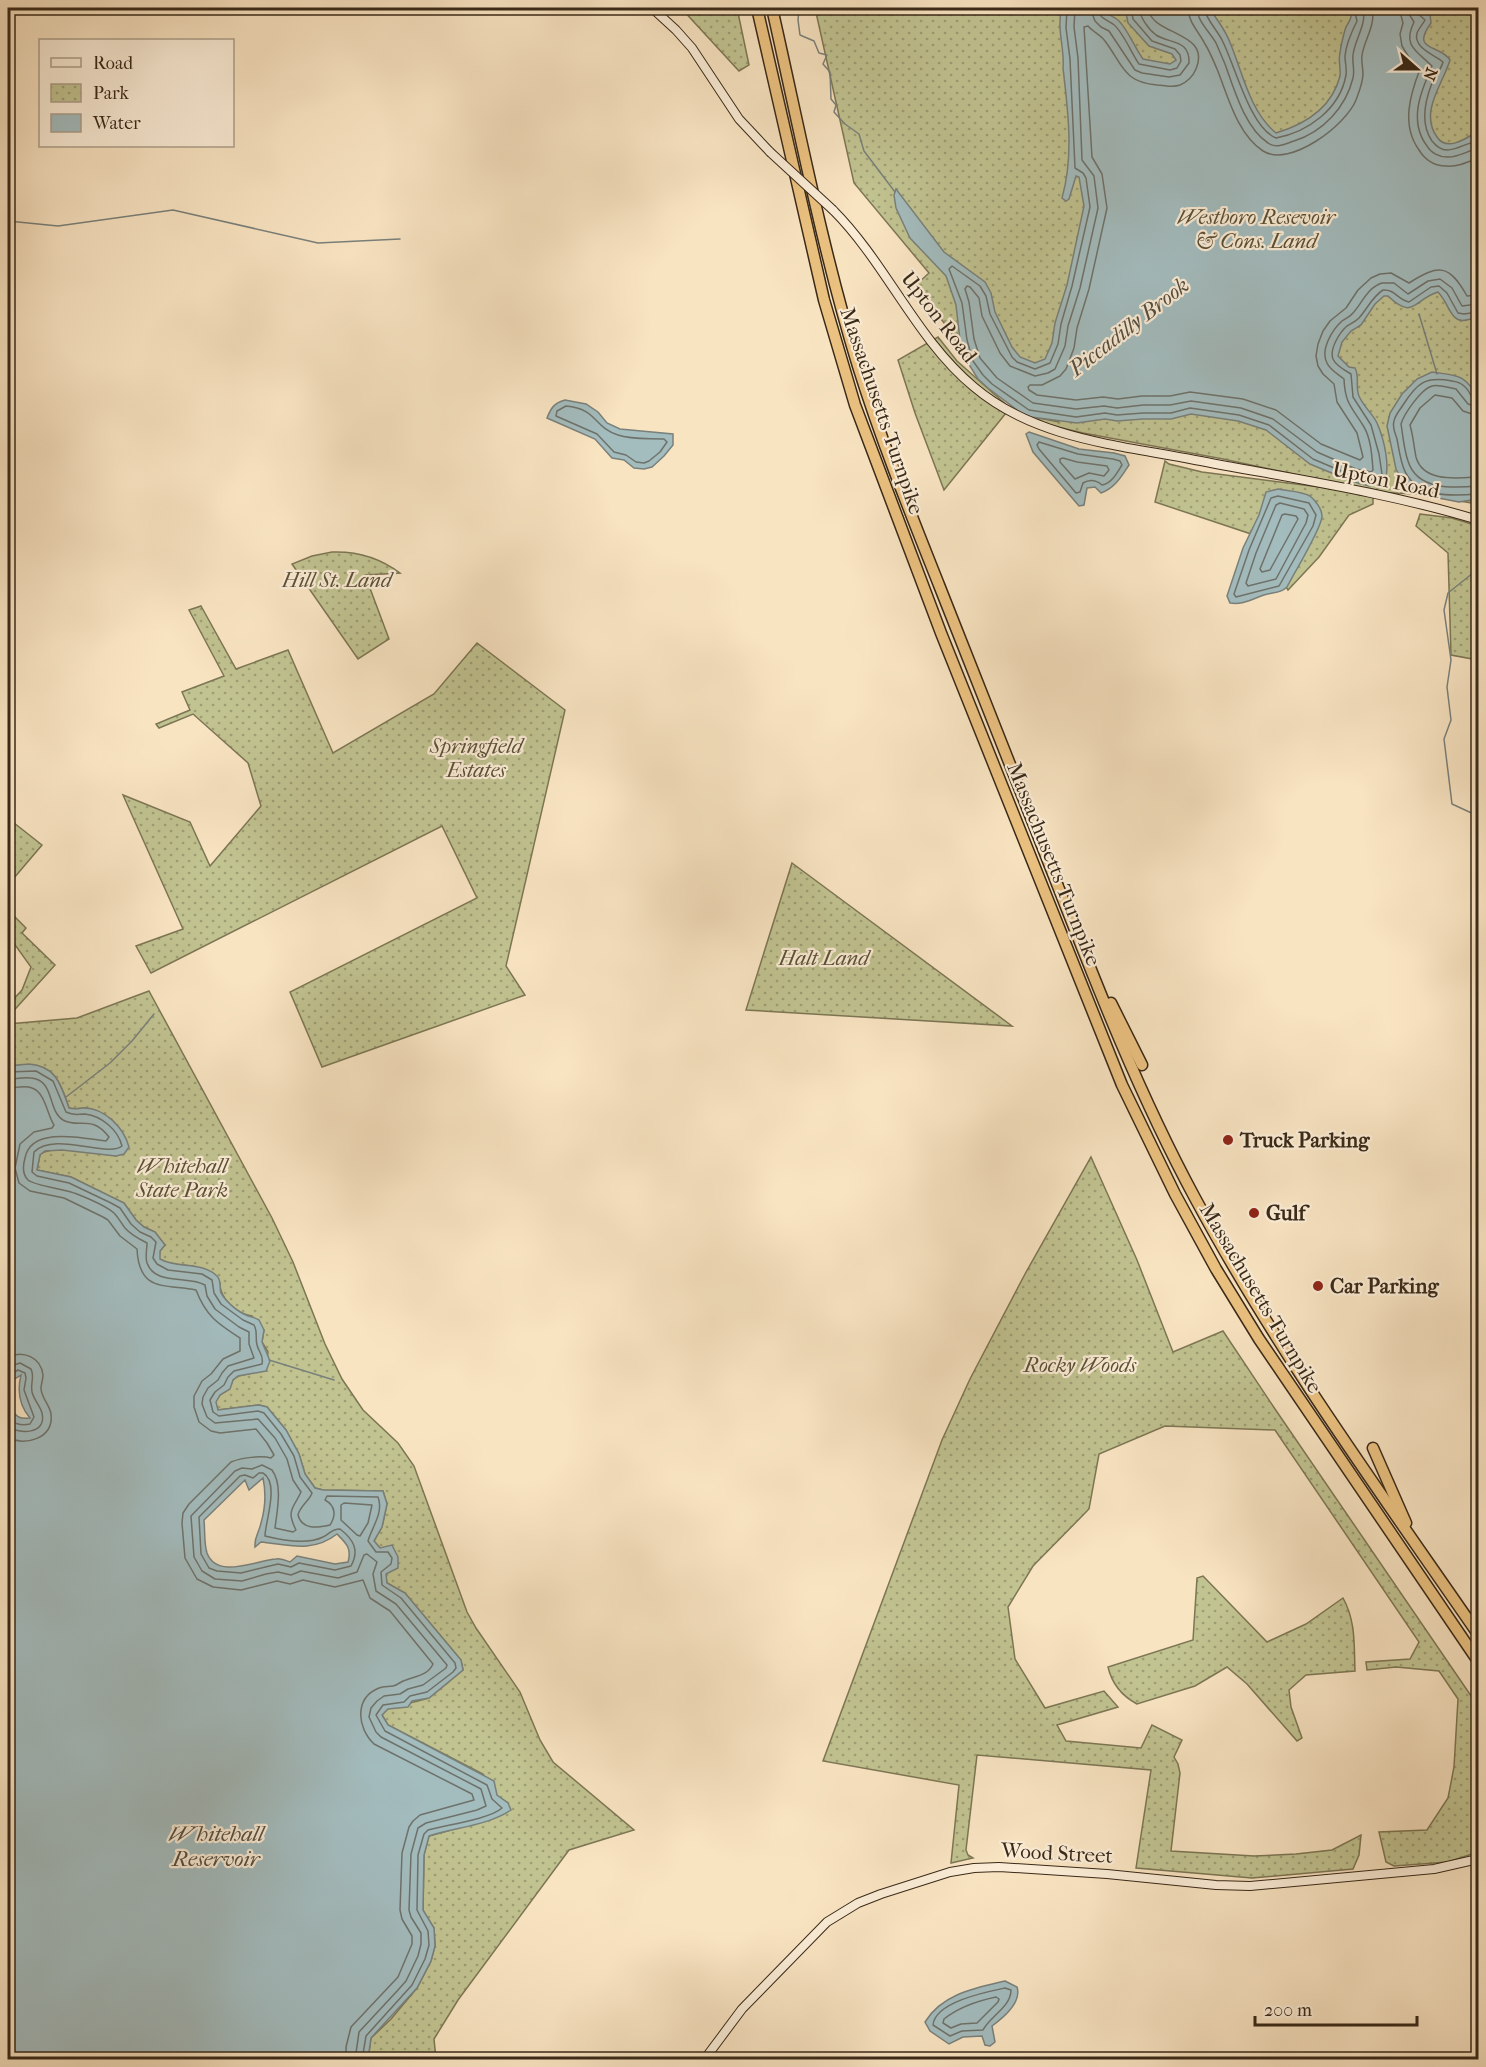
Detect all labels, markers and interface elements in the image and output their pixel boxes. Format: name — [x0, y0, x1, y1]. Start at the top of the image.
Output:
legend — [39, 39, 234, 147]
north arrow — [1387, 39, 1447, 99]
text: Road — [93, 53, 133, 74]
text: N — [1419, 65, 1442, 84]
text: Park — [93, 83, 130, 104]
text: Water — [92, 113, 141, 134]
park label: Westboro Resevoir & Cons. Land — [1177, 205, 1337, 253]
street label: Upton Road — [896, 267, 982, 368]
water label: Piccadilly Brook — [1063, 272, 1194, 383]
street label: Massachusetts Turnpike — [835, 304, 929, 518]
street label: Upton Road — [1330, 457, 1442, 503]
park label: Hill St. Land — [281, 568, 394, 592]
park label: Springfield Estates — [429, 734, 525, 782]
street label: Massachusetts Turnpike — [1002, 759, 1106, 969]
park label: Halt Land — [778, 946, 871, 970]
place label: Truck Parking — [1239, 1128, 1370, 1152]
marker: Truck Parking — [1221, 1133, 1235, 1147]
park label: Whitehall State Park — [135, 1154, 230, 1202]
street label: Massachusetts Turnpike — [1195, 1199, 1327, 1397]
place label: Gulf — [1266, 1201, 1311, 1225]
marker: Gulf — [1247, 1206, 1261, 1220]
place label: Car Parking — [1330, 1274, 1439, 1298]
marker: Car Parking — [1311, 1279, 1325, 1293]
park label: Rocky Woods — [1022, 1353, 1137, 1377]
water label: Whitehall Reservoir — [168, 1821, 266, 1872]
street label: Wood Street — [1000, 1838, 1114, 1868]
scale bar — [1255, 1989, 1417, 2027]
text: 200 m — [1264, 2000, 1312, 2021]

